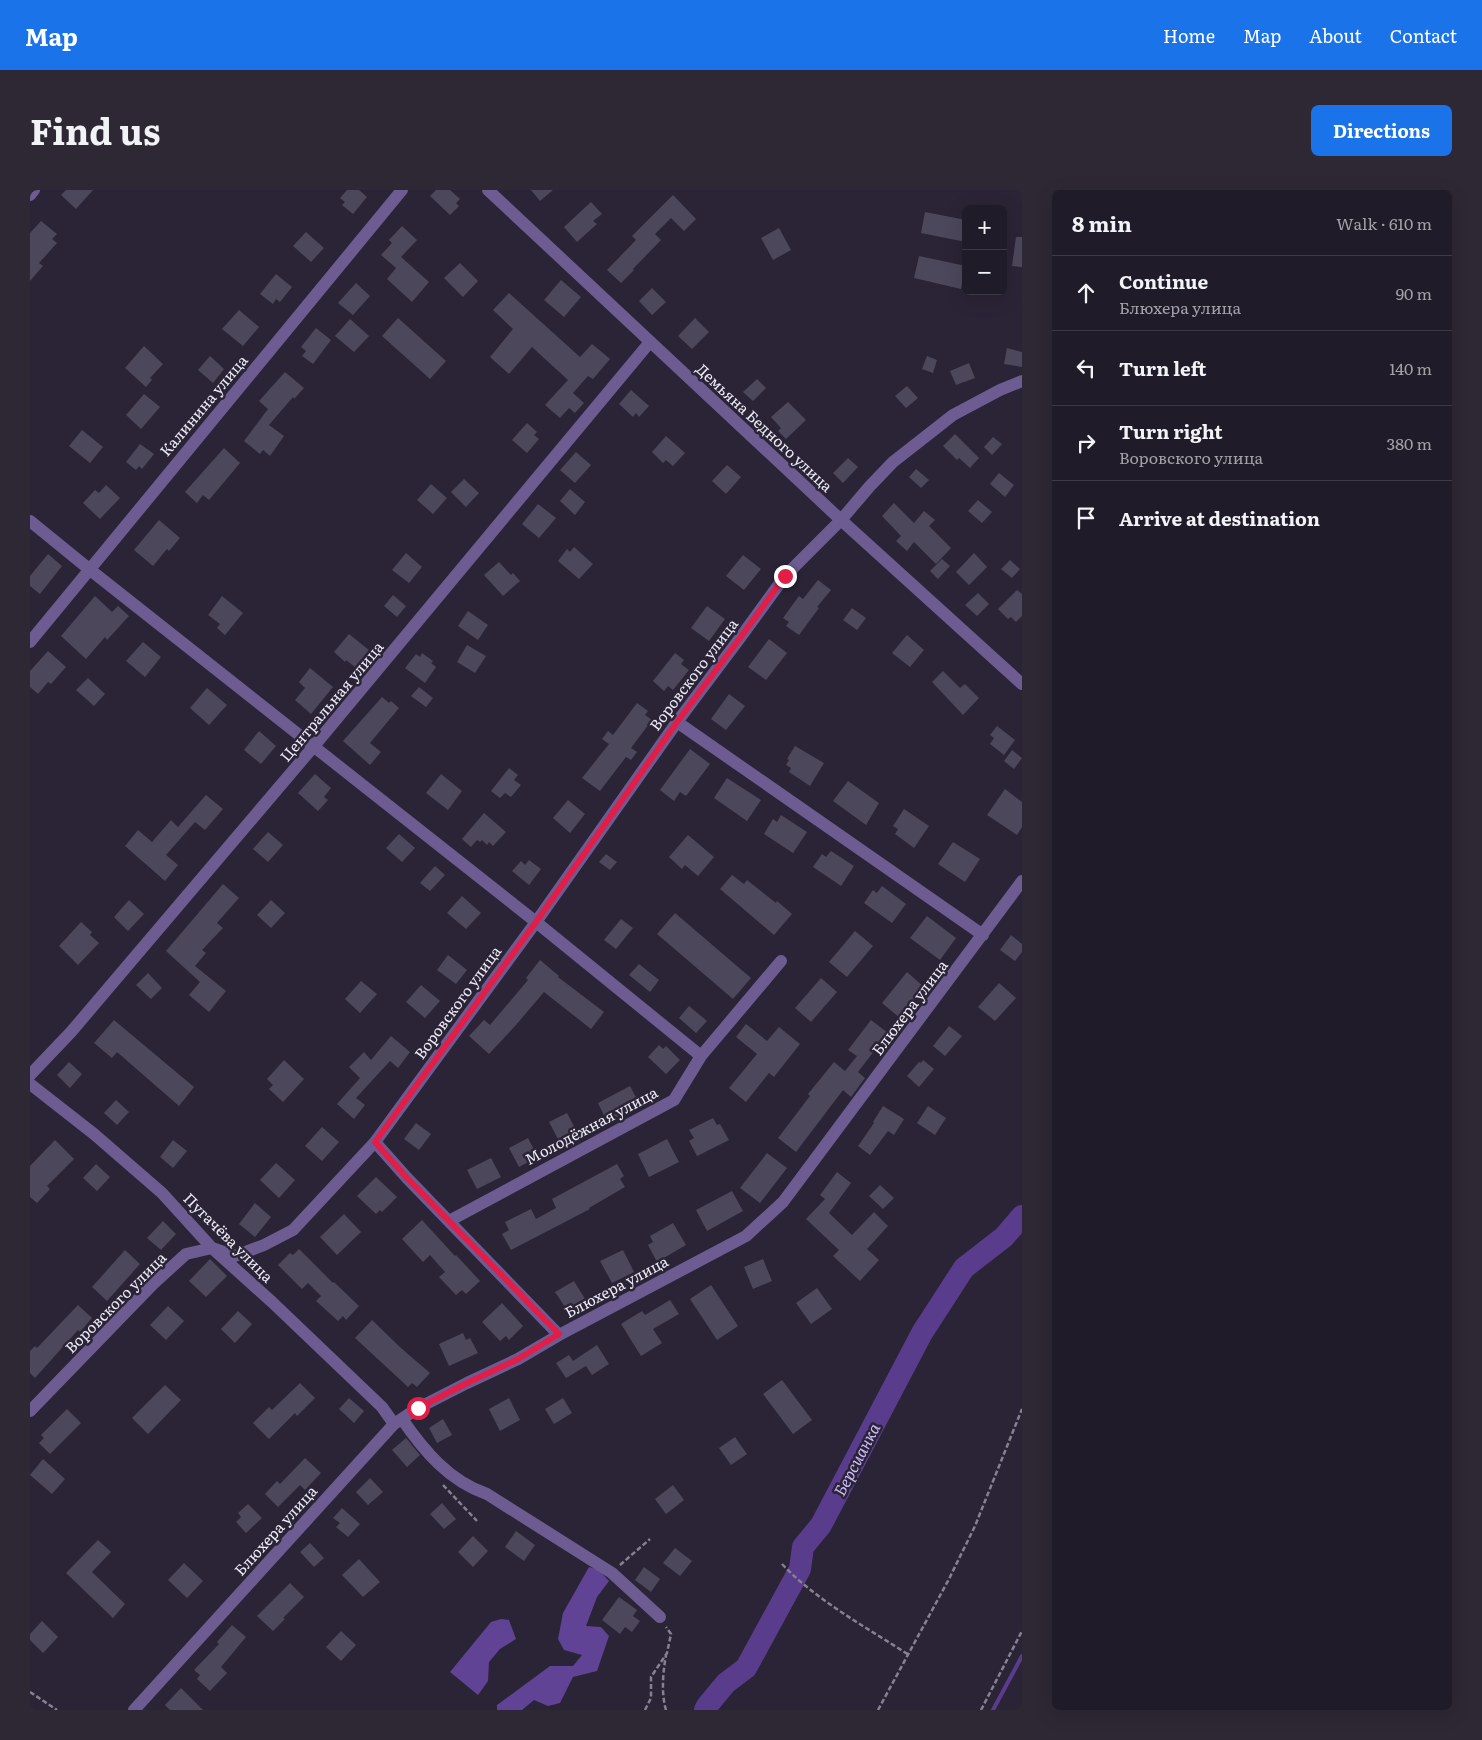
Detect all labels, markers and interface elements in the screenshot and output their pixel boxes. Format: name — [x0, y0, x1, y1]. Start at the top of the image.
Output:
text: Map — [25, 18, 78, 53]
text: Home — [1163, 22, 1215, 49]
text: Map — [1243, 22, 1281, 49]
text: About — [1309, 22, 1362, 49]
text: Contact — [1390, 22, 1457, 49]
text: Find us — [30, 104, 160, 156]
button: Directions — [1311, 105, 1452, 156]
map controls — [962, 205, 1007, 295]
button: + — [962, 205, 1007, 250]
text: 8 min — [1072, 207, 1132, 238]
text: Walk · 610 m — [1336, 211, 1432, 235]
button: − — [962, 250, 1007, 295]
text: Continue — [1119, 267, 1208, 295]
icon: ahead — [1072, 279, 1100, 307]
text: 90 m — [1396, 281, 1432, 305]
text: Блюхера улица — [1119, 295, 1241, 319]
street label: Калинина улица — [154, 348, 253, 461]
icon: left — [1072, 354, 1100, 382]
text: Turn left — [1119, 354, 1206, 382]
text: 140 m — [1389, 356, 1432, 380]
street label: Демьяна Бедного улица — [692, 357, 839, 497]
text: Turn right — [1119, 417, 1223, 445]
icon: right — [1072, 429, 1100, 457]
text: 380 m — [1387, 431, 1432, 455]
text: Воровского улица — [1119, 445, 1263, 469]
icon: arrive — [1072, 504, 1100, 532]
text: Arrive at destination — [1119, 504, 1320, 532]
route end — [774, 565, 797, 588]
street label: Воровского улица — [643, 612, 743, 735]
street label: Центральная улица — [274, 635, 389, 766]
street label: Воровского улица — [408, 940, 507, 1063]
street label: Блюхера улица — [865, 954, 953, 1060]
street label: Молодёжная улица — [520, 1080, 662, 1170]
street label: Пугачёва улица — [179, 1187, 280, 1288]
street label: Воровского улица — [59, 1245, 172, 1358]
street label: Блюхера улица — [560, 1249, 673, 1323]
route start — [407, 1397, 430, 1420]
water label: Берсианка — [827, 1417, 886, 1500]
street label: Блюхера улица — [228, 1479, 322, 1580]

